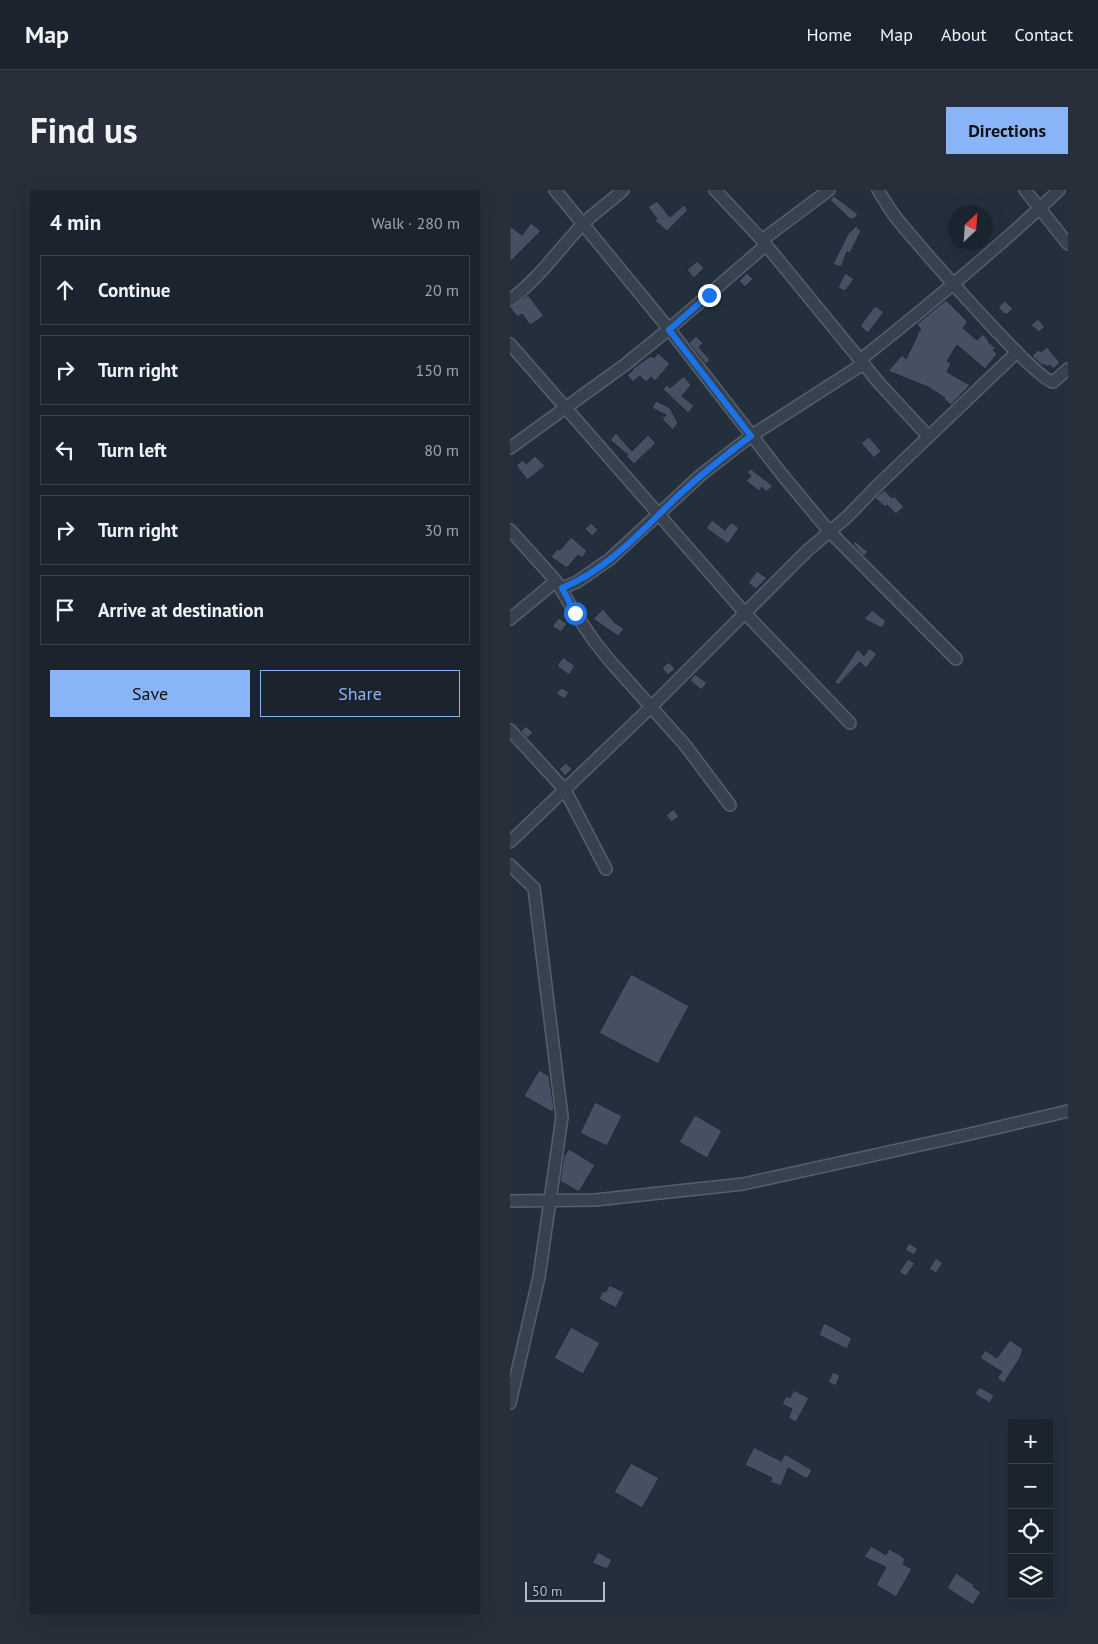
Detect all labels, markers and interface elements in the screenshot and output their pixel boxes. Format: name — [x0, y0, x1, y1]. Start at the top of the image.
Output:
text: Map — [25, 19, 69, 50]
text: Home — [806, 23, 852, 46]
text: Map — [880, 23, 913, 46]
text: About — [941, 23, 987, 46]
text: Contact — [1015, 23, 1073, 46]
text: Find us — [30, 107, 138, 153]
button: Directions — [946, 107, 1068, 154]
north arrow — [948, 205, 993, 250]
text: 4 min — [50, 209, 101, 236]
text: Walk · 280 m — [371, 213, 460, 233]
icon: ahead — [51, 276, 79, 304]
text: Continue — [98, 278, 170, 302]
text: 20 m — [424, 280, 459, 300]
route end — [698, 284, 721, 307]
icon: right — [51, 356, 79, 384]
text: Turn right — [98, 358, 178, 382]
text: 150 m — [416, 360, 459, 380]
icon: left — [51, 436, 79, 464]
text: Turn left — [98, 438, 167, 462]
text: 80 m — [424, 440, 459, 460]
icon: right — [51, 516, 79, 544]
text: Turn right — [98, 518, 178, 542]
text: 30 m — [424, 520, 459, 540]
icon: arrive — [51, 596, 79, 624]
text: Arrive at destination — [98, 598, 264, 622]
route start — [564, 602, 587, 625]
button: Save — [50, 670, 250, 717]
button: Share — [260, 670, 460, 717]
map controls — [1008, 1419, 1053, 1599]
button: + — [1008, 1419, 1053, 1464]
button: − — [1008, 1464, 1053, 1509]
button: locate — [1008, 1509, 1053, 1554]
button: layers — [1008, 1554, 1053, 1599]
scale bar — [525, 1579, 605, 1602]
text: 50 m — [532, 1582, 562, 1600]

